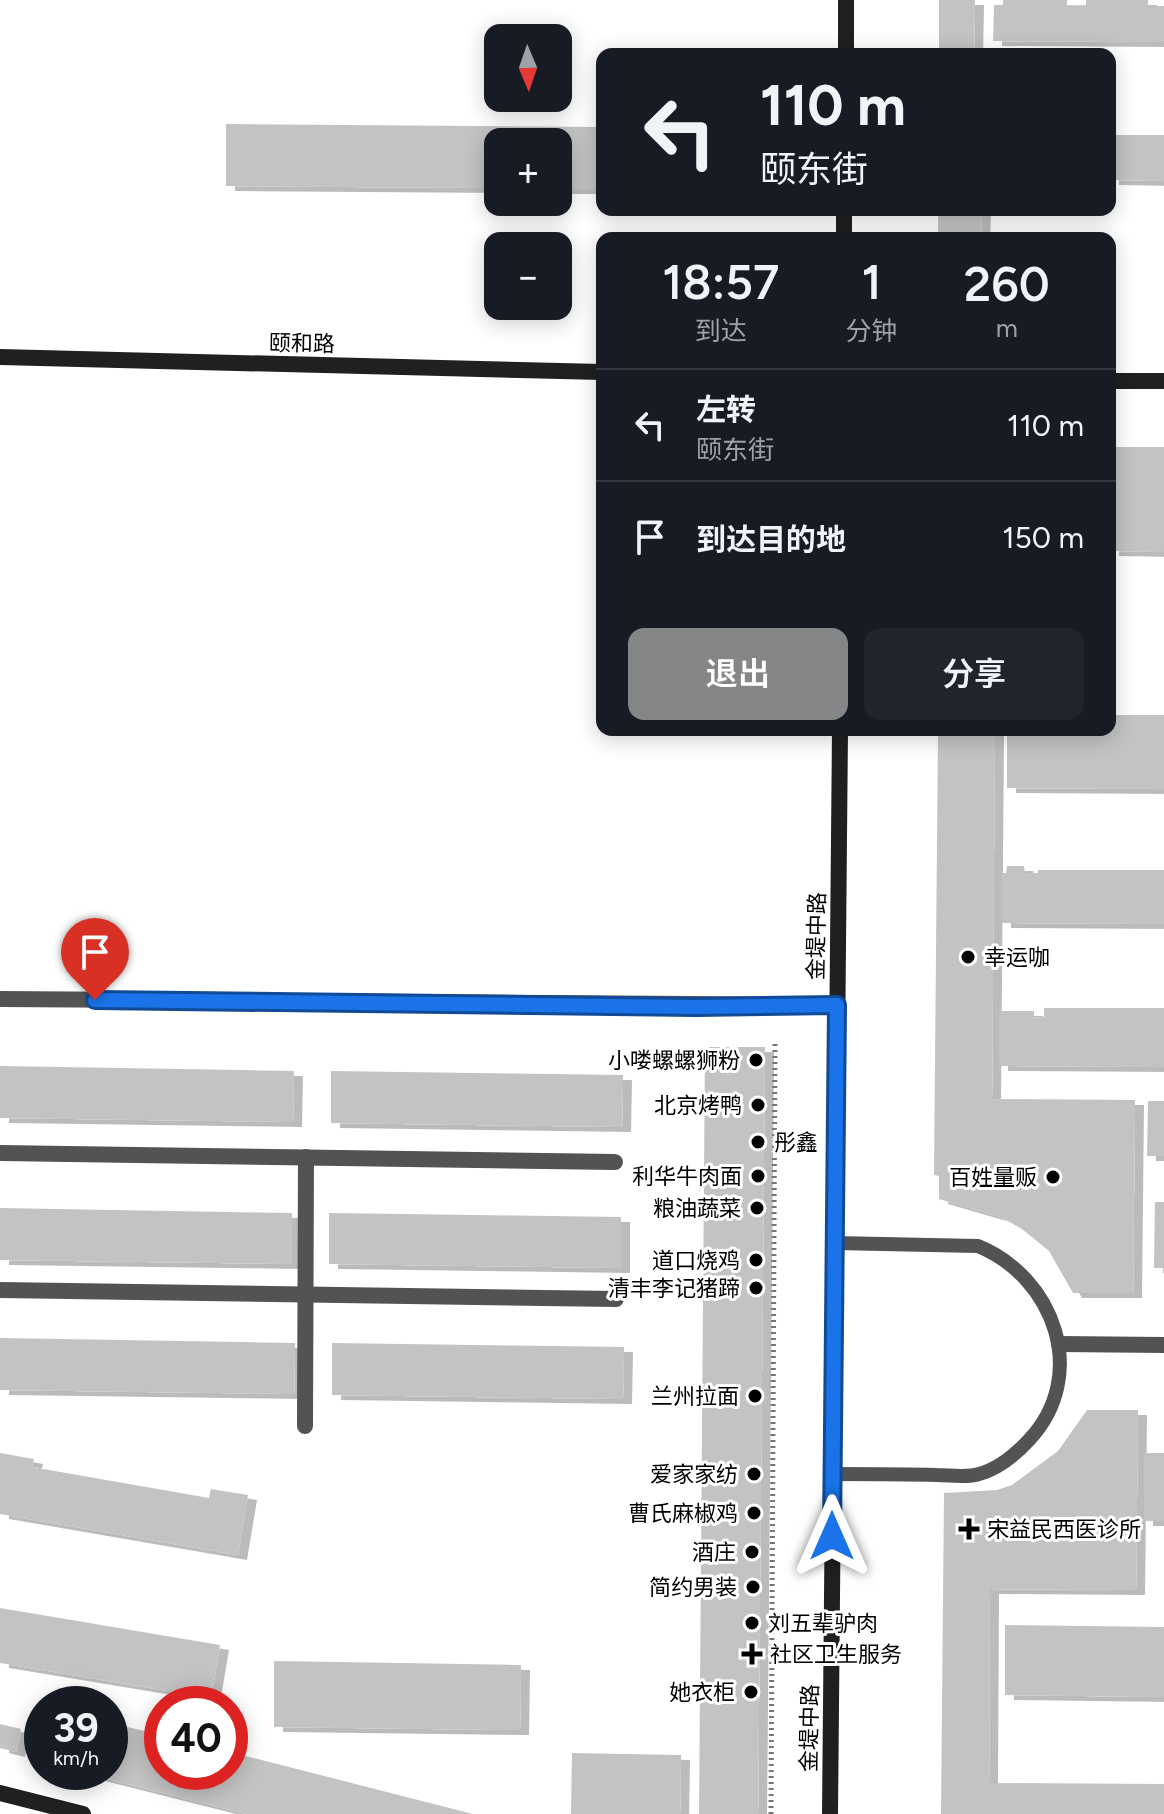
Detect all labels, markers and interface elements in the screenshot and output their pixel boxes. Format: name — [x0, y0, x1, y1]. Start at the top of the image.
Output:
north arrow — [484, 24, 572, 112]
map controls — [484, 24, 572, 320]
text: 110 m — [760, 72, 906, 139]
icon: left — [628, 80, 732, 184]
button: + — [484, 128, 572, 216]
text: 颐东街 — [760, 148, 868, 191]
button: − — [484, 232, 572, 320]
text: 18:57 — [662, 253, 779, 311]
text: 1 — [862, 253, 882, 311]
text: 260 — [964, 255, 1050, 313]
text: m — [996, 312, 1018, 344]
text: 到达 — [695, 315, 747, 347]
text: 分钟 — [846, 315, 898, 347]
street label: 颐和路 — [269, 329, 335, 358]
text: 左转 — [696, 391, 756, 428]
icon: left — [628, 403, 672, 447]
text: 110 m — [1007, 407, 1084, 444]
text: 颐东街 — [696, 434, 774, 466]
icon: arrive — [628, 515, 672, 559]
text: 150 m — [1002, 519, 1084, 556]
text: 到达目的地 — [696, 521, 846, 558]
button: 退出 — [628, 628, 848, 720]
button: 分享 — [864, 628, 1084, 720]
street label: 金堤中路 — [802, 892, 831, 980]
pin — [61, 918, 129, 1000]
icon: arrive — [73, 930, 117, 974]
place label: 幸运咖 — [984, 944, 1050, 971]
marker: 幸运咖 — [959, 948, 977, 966]
place label: 小喽螺螺狮粉 — [608, 1047, 740, 1074]
marker: 小喽螺螺狮粉 — [747, 1051, 765, 1069]
place label: 北京烤鸭 — [654, 1092, 742, 1119]
marker: 北京烤鸭 — [749, 1096, 767, 1114]
place label: 彤鑫 — [774, 1129, 818, 1156]
marker: 彤鑫 — [749, 1133, 767, 1151]
place label: 利华牛肉面 — [632, 1163, 742, 1190]
place label: 百姓量贩 — [949, 1164, 1037, 1191]
marker: 利华牛肉面 — [749, 1167, 767, 1185]
marker: 百姓量贩 — [1044, 1168, 1062, 1186]
place label: 粮油蔬菜 — [653, 1195, 741, 1222]
marker: 粮油蔬菜 — [748, 1199, 766, 1217]
place label: 道口烧鸡 — [652, 1247, 740, 1274]
marker: 道口烧鸡 — [747, 1251, 765, 1269]
place label: 清丰李记猪蹄 — [608, 1275, 740, 1302]
marker: 清丰李记猪蹄 — [747, 1279, 765, 1297]
place label: 兰州拉面 — [651, 1383, 739, 1410]
marker: 兰州拉面 — [746, 1387, 764, 1405]
place label: 爱家家纺 — [650, 1461, 738, 1488]
marker: 爱家家纺 — [745, 1465, 763, 1483]
position arrow — [790, 1494, 874, 1578]
place label: 曹氏麻椒鸡 — [628, 1500, 738, 1527]
marker: 曹氏麻椒鸡 — [745, 1504, 763, 1522]
place label: 宋益民西医诊所 — [987, 1516, 1141, 1543]
marker: 宋益民西医诊所 — [958, 1518, 980, 1540]
place label: 酒庄 — [692, 1539, 736, 1566]
marker: 酒庄 — [743, 1543, 761, 1561]
place label: 简约男装 — [649, 1574, 737, 1601]
marker: 简约男装 — [744, 1578, 762, 1596]
place label: 刘五辈驴肉 — [768, 1610, 878, 1637]
marker: 刘五辈驴肉 — [743, 1614, 761, 1632]
place label: 社区卫生服务 — [770, 1641, 902, 1668]
marker: 社区卫生服务 — [741, 1643, 763, 1665]
place label: 她衣柜 — [669, 1679, 735, 1706]
marker: 她衣柜 — [742, 1683, 760, 1701]
street label: 金堤中路 — [795, 1684, 824, 1772]
speed limit sign: 40 — [144, 1686, 248, 1790]
text: 39 — [53, 1704, 99, 1752]
text: km/h — [53, 1746, 99, 1770]

